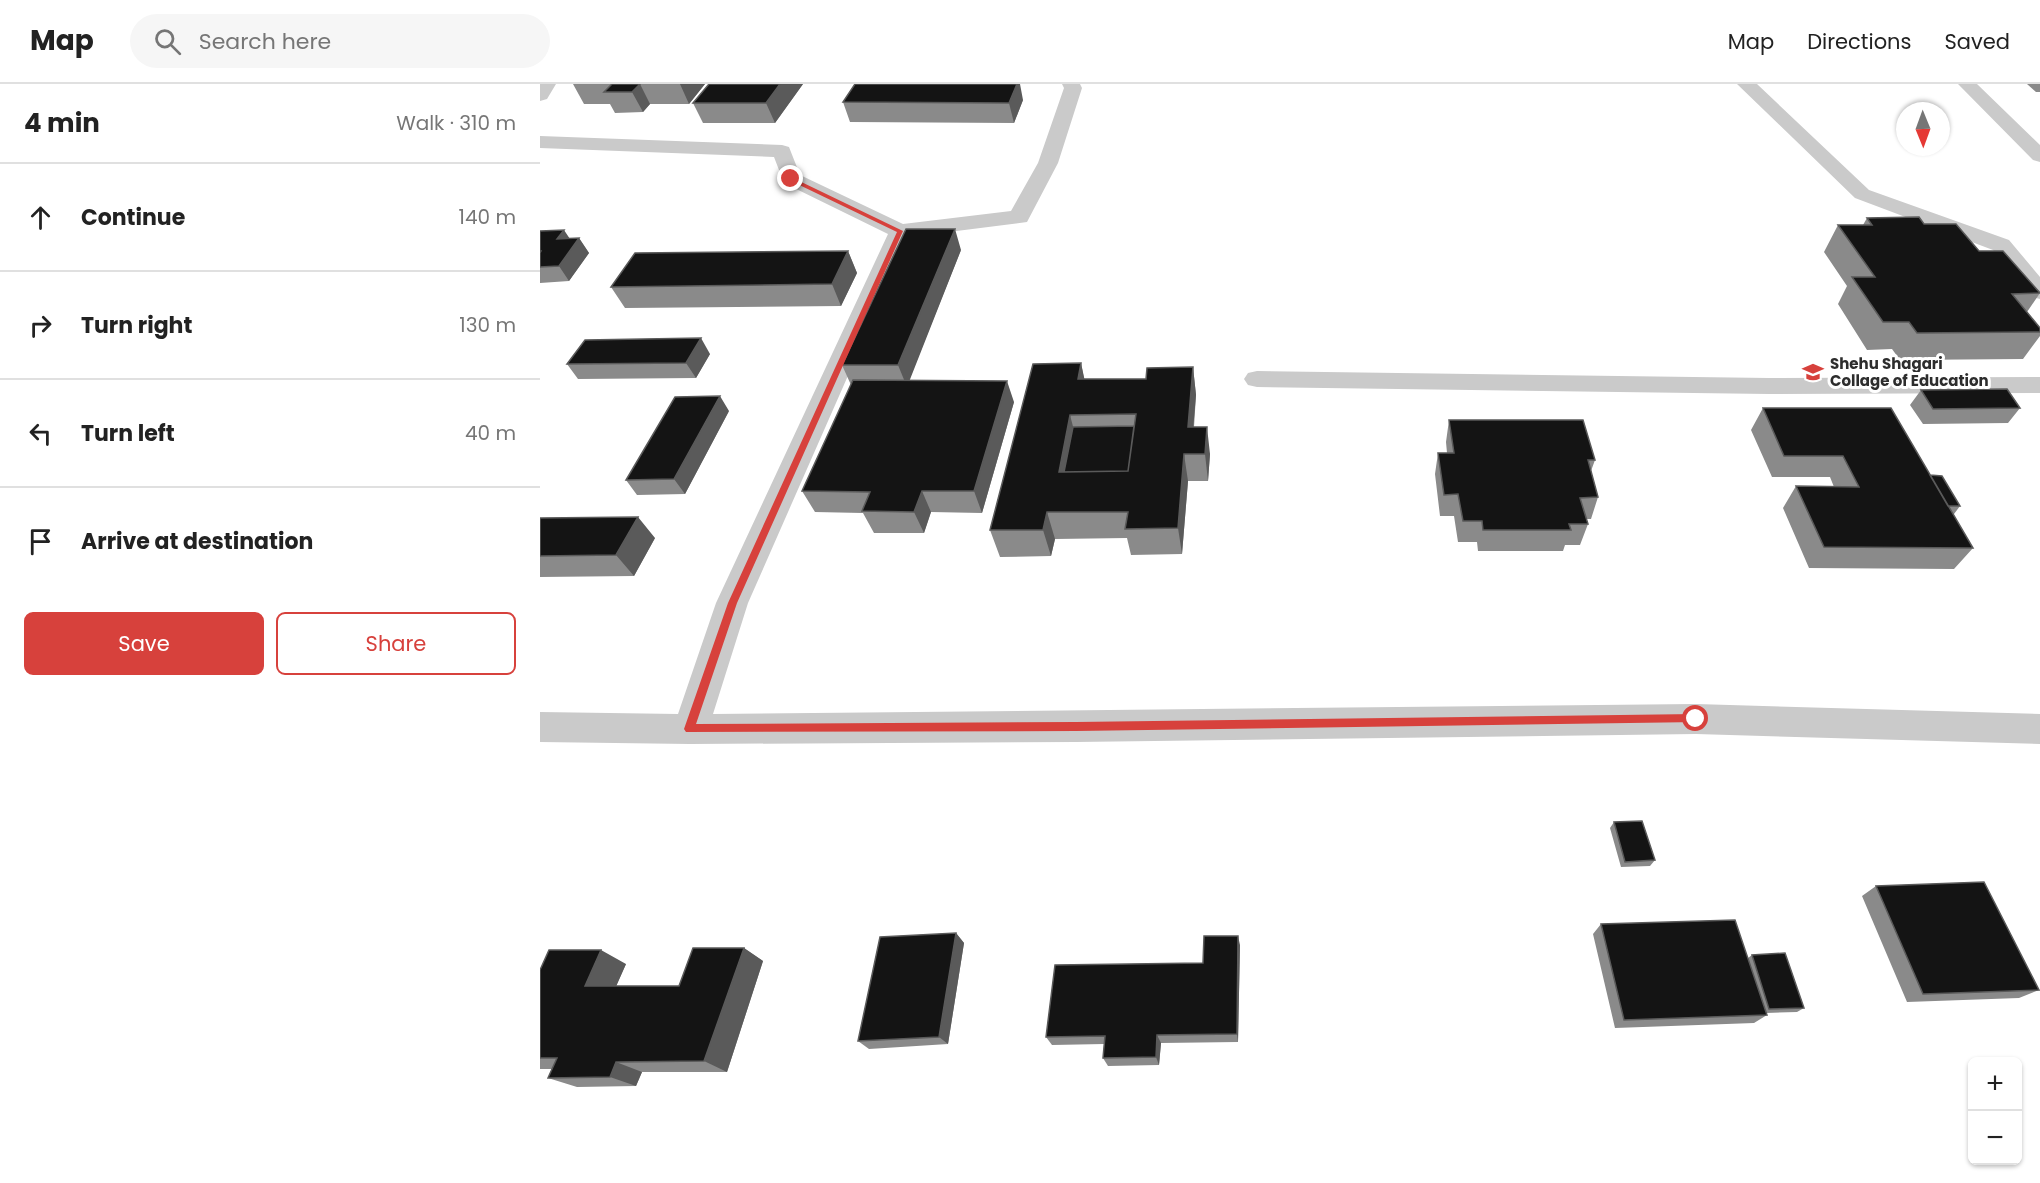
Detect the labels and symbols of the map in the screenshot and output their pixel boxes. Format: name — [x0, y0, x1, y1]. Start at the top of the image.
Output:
north arrow — [1896, 102, 1950, 156]
route end — [777, 165, 803, 191]
place label: Shehu Shagari Collage of Education — [1830, 353, 1989, 391]
school or university icon: Shehu Shagari Collage of Education — [1801, 360, 1825, 384]
route start — [1682, 705, 1708, 731]

